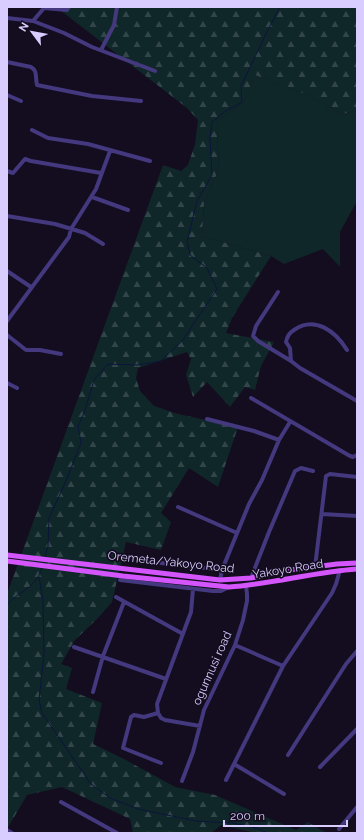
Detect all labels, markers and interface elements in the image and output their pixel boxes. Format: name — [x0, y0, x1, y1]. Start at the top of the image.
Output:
north arrow — [12, 12, 52, 52]
text: N — [16, 20, 32, 34]
street label: Oremeta/Yakoyo Road — [107, 548, 235, 576]
street label: Yakoyo Road — [252, 556, 324, 582]
street label: ogunnusi road — [189, 629, 235, 707]
scale bar — [224, 802, 347, 828]
text: 200 m — [230, 809, 265, 823]

